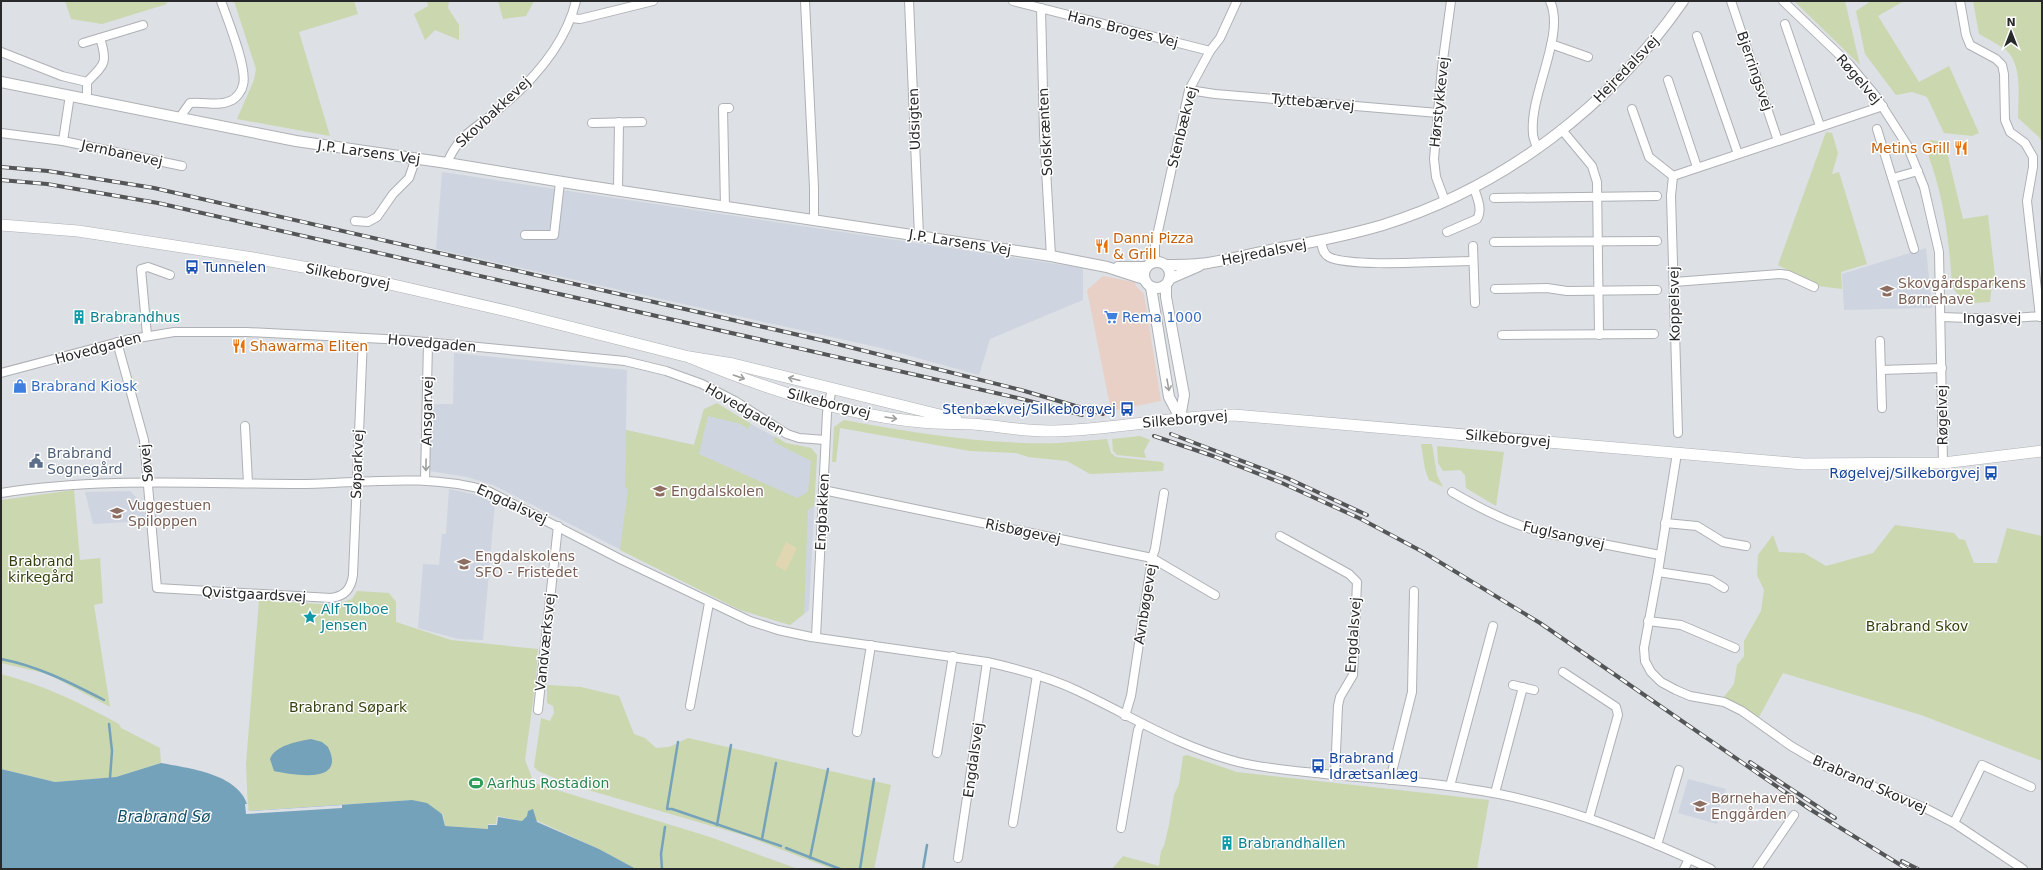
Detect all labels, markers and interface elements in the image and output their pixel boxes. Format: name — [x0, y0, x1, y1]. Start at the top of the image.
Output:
street label: Hans Broges Vej — [1066, 7, 1180, 51]
north arrow — [1991, 12, 2031, 52]
text: N — [2006, 16, 2016, 29]
street label: Bjerringsvej — [1734, 29, 1776, 113]
street label: Hejredalsvej — [1590, 32, 1662, 106]
street label: Røgelvej — [1833, 51, 1885, 107]
street label: Hørstykkevej — [1426, 56, 1452, 148]
street label: Skovbakkevej — [452, 73, 534, 151]
street label: Stenbækvej — [1164, 85, 1200, 169]
street label: Udsigten — [905, 88, 923, 150]
street label: Solskrænten — [1035, 88, 1055, 176]
street label: Tyttebærvej — [1270, 90, 1355, 114]
street label: Jernbanevej — [79, 136, 164, 169]
street label: J.P. Larsens Vej — [316, 137, 421, 167]
place label: Metins Grill — [1871, 140, 1950, 156]
restaurant icon: Metins Grill — [1953, 140, 1969, 156]
street label: J.P. Larsens Vej — [907, 226, 1012, 258]
place label: Danni Pizza & Grill — [1113, 230, 1194, 262]
street label: Hejredalsvej — [1220, 236, 1308, 268]
restaurant icon: Danni Pizza & Grill — [1094, 238, 1110, 254]
bus stop icon: Tunnelen — [184, 259, 200, 275]
place label: Tunnelen — [202, 259, 266, 275]
street label: Silkeborgvej — [304, 260, 392, 292]
street label: Koppelsvej — [1665, 266, 1683, 342]
place label: Skovgårdsparkens Børnehave — [1898, 275, 2026, 307]
school or university icon: Skovgårdsparkens Børnehave — [1879, 283, 1895, 299]
building icon: Brabrandhus — [71, 309, 87, 325]
place label: Brabrandhus — [90, 309, 180, 325]
supermarket icon: Rema 1000 — [1103, 309, 1119, 325]
place label: Rema 1000 — [1122, 309, 1202, 325]
street label: Ingasvej — [1963, 310, 2021, 326]
street label: Hovedgaden — [53, 329, 143, 367]
street label: Hovedgaden — [387, 331, 477, 355]
restaurant icon: Shawarma Eliten — [231, 338, 247, 354]
place label: Shawarma Eliten — [250, 338, 368, 354]
one-way arrow — [732, 374, 745, 381]
one-way arrow — [788, 375, 801, 382]
street label: Ansgarvej — [418, 376, 436, 446]
shop icon: Brabrand Kiosk — [12, 378, 28, 394]
place label: Brabrand Kiosk — [31, 378, 138, 394]
one-way arrow — [1164, 379, 1172, 392]
street label: Hovedgaden — [703, 380, 787, 438]
street label: Silkeborgvej — [786, 385, 872, 421]
street label: Røgelvej — [1933, 385, 1951, 445]
place label: Stenbækvej/Silkeborgvej — [942, 401, 1116, 417]
bus stop icon: Stenbækvej/Silkeborgvej — [1119, 401, 1135, 417]
street label: Silkeborgvej — [1142, 407, 1228, 431]
one-way arrow — [884, 414, 897, 422]
street label: Silkeborgvej — [1465, 426, 1551, 450]
street label: Søparkvej — [348, 429, 366, 499]
street label: Søvej — [136, 443, 156, 483]
place label: Brabrand Sognegård — [47, 445, 123, 477]
public building icon: Brabrand Sognegård — [28, 453, 44, 469]
one-way arrow — [422, 458, 430, 471]
place label: Røgelvej/Silkeborgvej — [1829, 465, 1980, 481]
bus stop icon: Røgelvej/Silkeborgvej — [1983, 465, 1999, 481]
street label: Engbakken — [812, 473, 832, 551]
street label: Engdalsvej — [474, 481, 550, 527]
school or university icon: Engdalskolen — [652, 483, 668, 499]
place label: Engdalskolen — [671, 483, 764, 499]
place label: Vuggestuen Spiloppen — [128, 497, 211, 529]
school or university icon: Vuggestuen Spiloppen — [109, 505, 125, 521]
street label: Risbøgevej — [984, 515, 1062, 547]
street label: Fuglsangvej — [1522, 518, 1606, 552]
place label: Engdalskolens SFO - Fristedet — [475, 548, 578, 580]
park label: Brabrand kirkegård — [8, 553, 74, 585]
school or university icon: Engdalskolens SFO - Fristedet — [456, 556, 472, 572]
street label: Avnbøgevej — [1131, 562, 1159, 646]
street label: Qvistgaardsvej — [201, 583, 307, 605]
street label: Vandværksvej — [532, 592, 558, 692]
street label: Engdalsvej — [1342, 597, 1364, 673]
place label: Alf Tolboe Jensen — [320, 601, 389, 633]
place icon: Alf Tolboe Jensen — [302, 609, 318, 625]
park label: Brabrand Skov — [1866, 618, 1968, 634]
park label: Brabrand Søpark — [289, 699, 408, 715]
street label: Engdalsvej — [960, 721, 986, 799]
place label: Brabrand Idrætsanlæg — [1329, 750, 1418, 782]
street label: Brabrand Skovvej — [1810, 752, 1930, 816]
bus stop icon: Brabrand Idrætsanlæg — [1310, 758, 1326, 774]
sports icon: Aarhus Rostadion — [468, 775, 484, 791]
place label: Aarhus Rostadion — [487, 775, 609, 791]
place label: Børnehaven Enggården — [1711, 790, 1795, 822]
school or university icon: Børnehaven Enggården — [1692, 798, 1708, 814]
water label: Brabrand Sø — [117, 808, 211, 826]
building icon: Brabrandhallen — [1219, 835, 1235, 851]
place label: Brabrandhallen — [1238, 835, 1346, 851]

